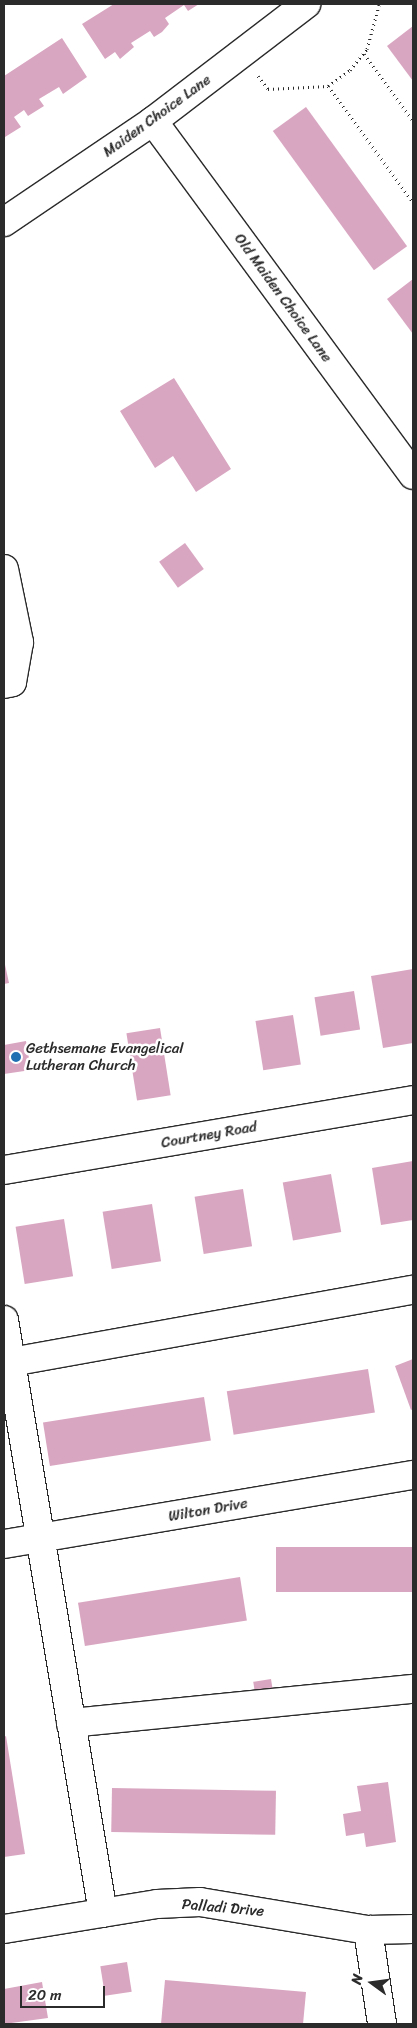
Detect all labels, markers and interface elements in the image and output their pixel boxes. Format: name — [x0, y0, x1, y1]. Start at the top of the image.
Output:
street label: Maiden Choice Lane — [100, 71, 214, 161]
street label: Old Maiden Choice Lane — [230, 230, 336, 366]
place label: Gethsemane Evangelical Lutheran Church — [26, 1039, 184, 1074]
marker: Gethsemane Evangelical Lutheran Church — [10, 1051, 22, 1063]
street label: Courtney Road — [160, 1118, 258, 1152]
street label: Wilton Drive — [167, 1494, 249, 1526]
street label: Palladi Drive — [181, 1895, 265, 1921]
north arrow — [347, 1958, 397, 2008]
text: N — [344, 1972, 370, 1987]
scale bar — [22, 1976, 108, 2008]
text: 20 m — [28, 1982, 62, 2008]

